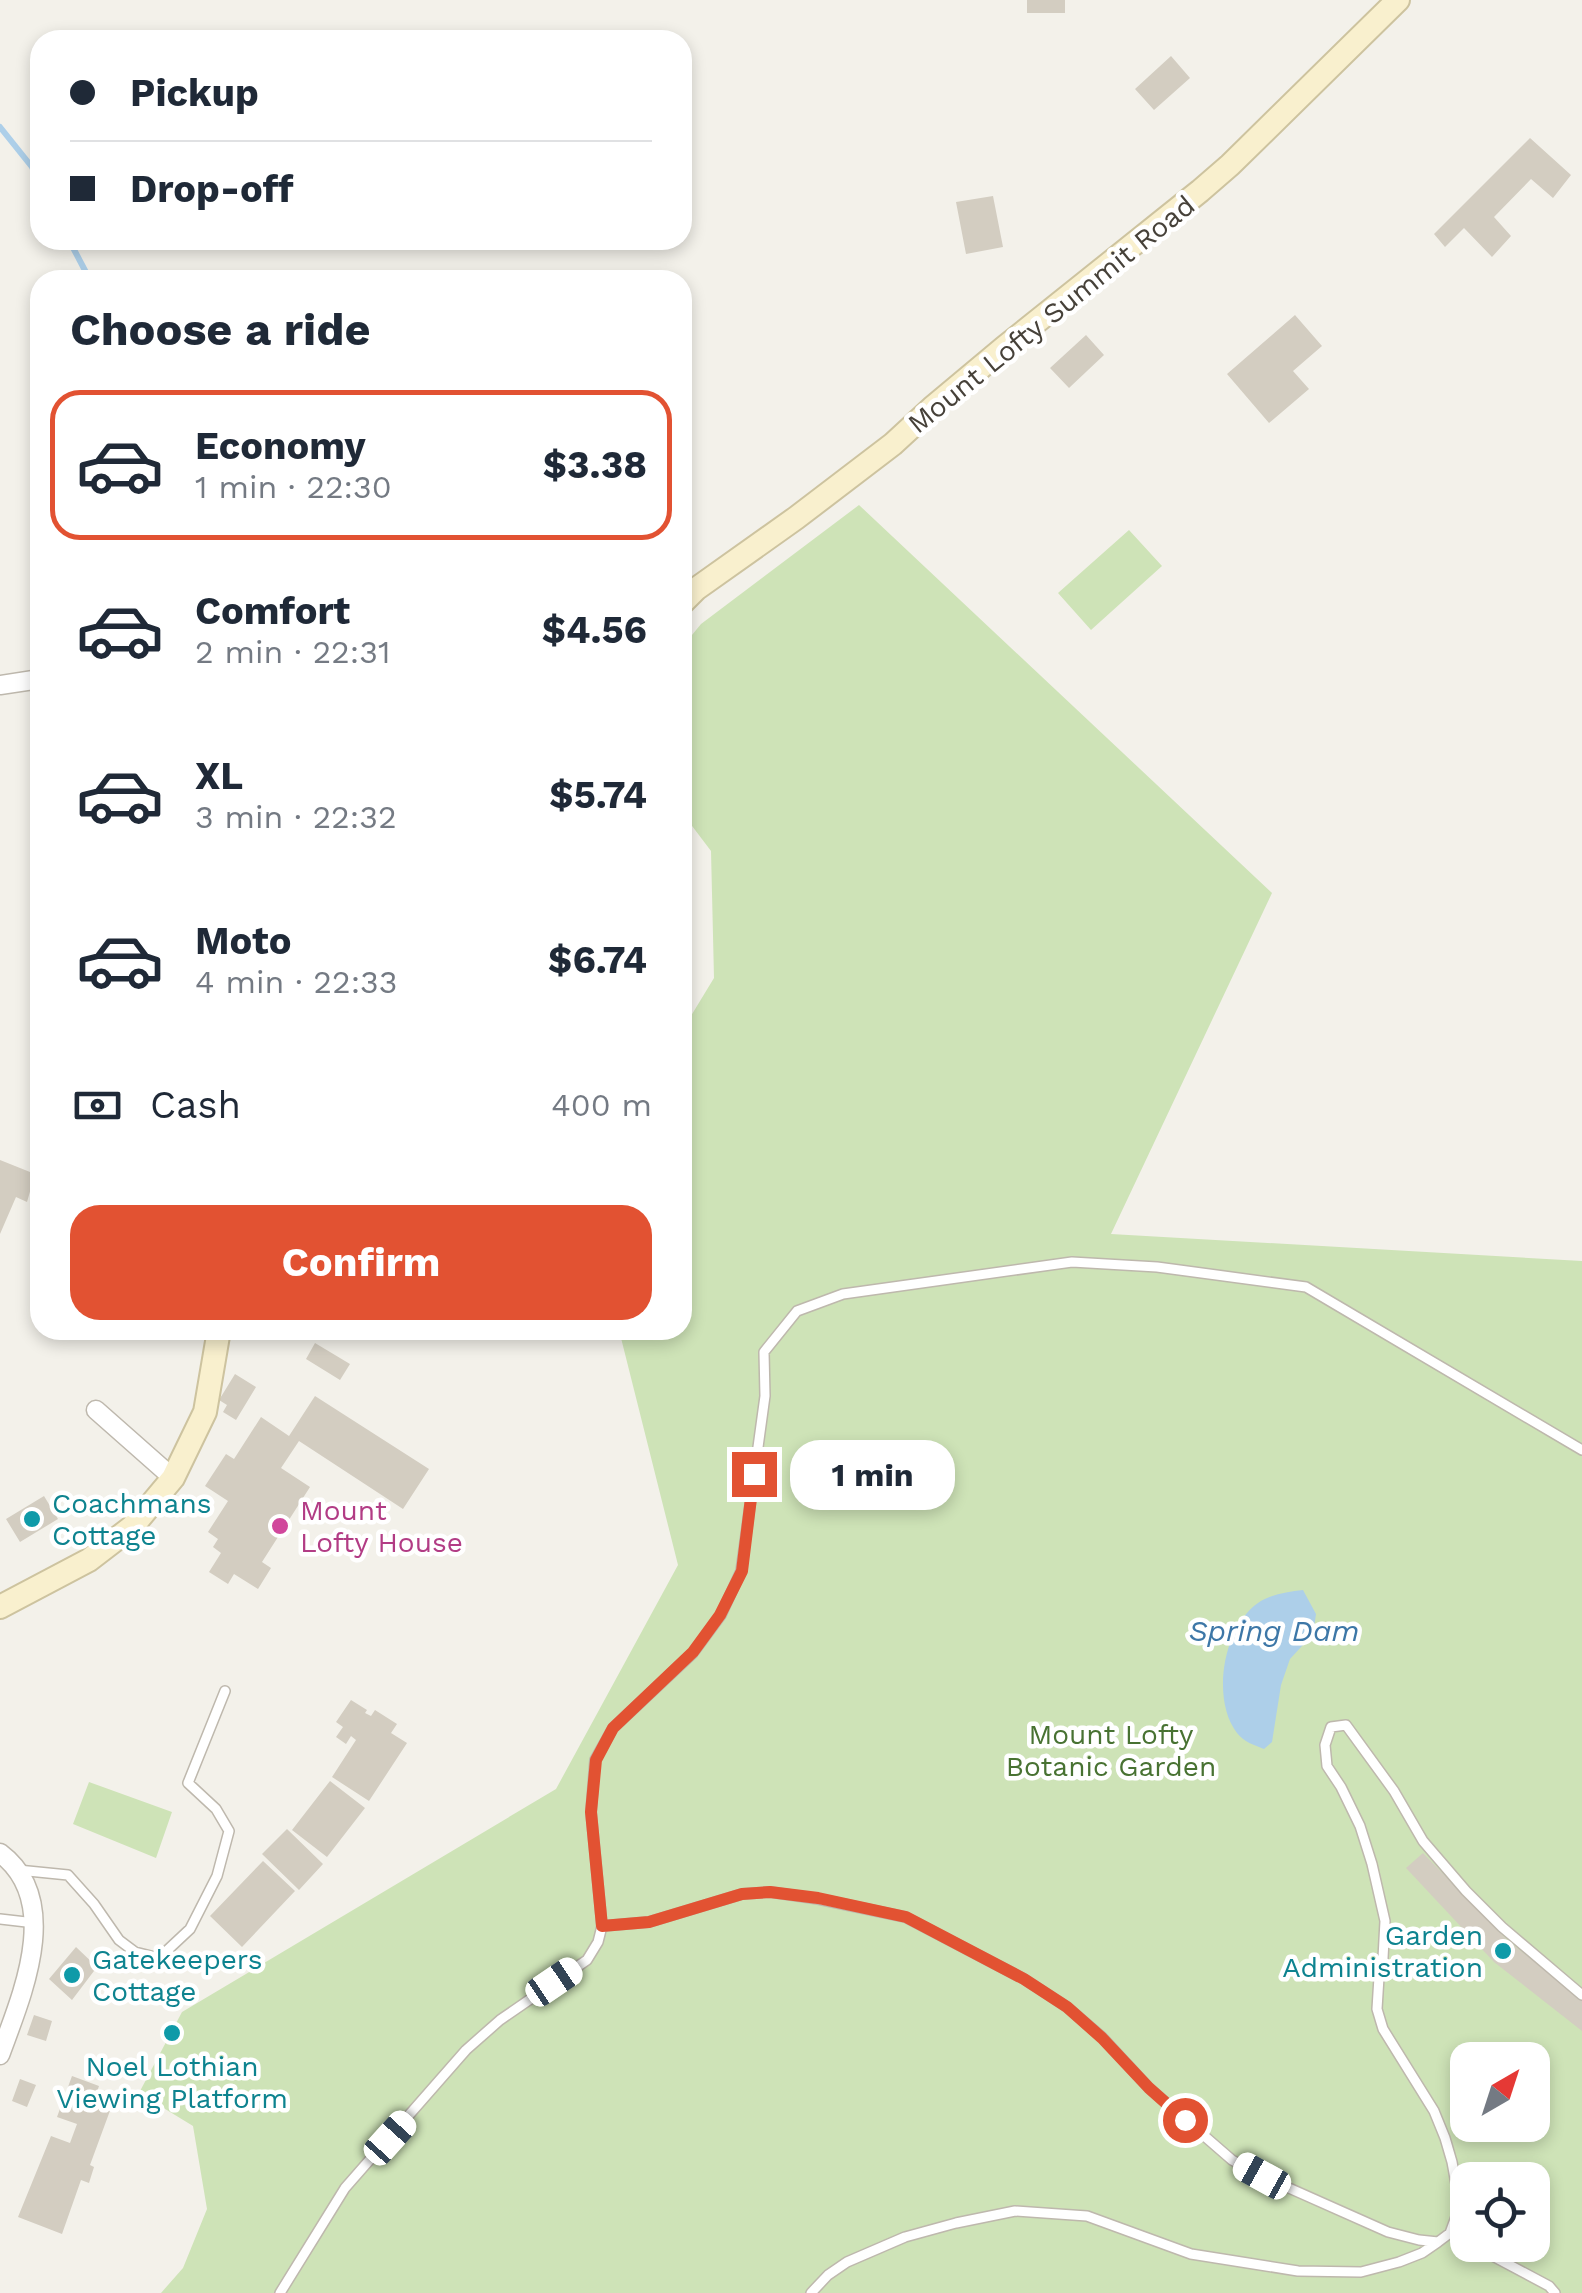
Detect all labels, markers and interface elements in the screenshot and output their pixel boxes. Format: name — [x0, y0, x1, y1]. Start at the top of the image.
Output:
text: Pickup — [130, 71, 259, 115]
text: Drop-off — [130, 167, 294, 211]
street label: Mount Lofty Summit Road — [901, 189, 1201, 440]
text: Choose a ride — [70, 303, 370, 356]
icon: car — [75, 420, 165, 510]
text: Economy — [195, 424, 366, 468]
text: $3.38 — [543, 443, 647, 487]
text: 1 min · 22:30 — [195, 468, 392, 506]
icon: car — [75, 585, 165, 675]
text: Comfort — [195, 589, 350, 633]
text: $4.56 — [542, 608, 647, 652]
text: 2 min · 22:31 — [195, 633, 390, 671]
icon: car — [75, 750, 165, 840]
text: XL — [195, 754, 243, 798]
text: $5.74 — [549, 773, 647, 817]
text: 3 min · 22:32 — [195, 798, 397, 836]
icon: car — [75, 915, 165, 1005]
text: Moto — [195, 919, 291, 963]
text: $6.74 — [548, 938, 647, 982]
text: 4 min · 22:33 — [195, 963, 397, 1001]
icon: cash — [70, 1078, 125, 1133]
text: Cash — [150, 1083, 241, 1127]
text: 400 m — [551, 1086, 652, 1124]
button: Confirm — [70, 1205, 652, 1320]
callout: 1 min — [789, 1439, 954, 1509]
route end — [732, 1452, 777, 1497]
text: 1 min — [831, 1456, 914, 1494]
place label: Coachmans Cottage — [52, 1487, 212, 1552]
place label: Mount Lofty House — [300, 1494, 463, 1559]
marker: Coachmans Cottage — [21, 1508, 43, 1530]
marker: Mount Lofty House — [269, 1515, 291, 1537]
water label: Spring Dam — [1188, 1613, 1360, 1648]
park label: Mount Lofty Botanic Garden — [1006, 1718, 1216, 1783]
place label: Garden Administration — [1282, 1919, 1483, 1984]
marker: Garden Administration — [1492, 1940, 1514, 1962]
place label: Gatekeepers Cottage — [92, 1943, 262, 2008]
car — [521, 1953, 587, 2011]
marker: Gatekeepers Cottage — [61, 1964, 83, 1986]
marker: Noel Lothian Viewing Platform — [161, 2022, 183, 2044]
north arrow — [1450, 2042, 1550, 2142]
map controls — [1450, 2042, 1550, 2262]
place label: Noel Lothian Viewing Platform — [56, 2050, 288, 2115]
route start — [1163, 2098, 1208, 2143]
car — [359, 2106, 421, 2170]
car — [1228, 2148, 1296, 2204]
button: locate — [1450, 2162, 1550, 2262]

